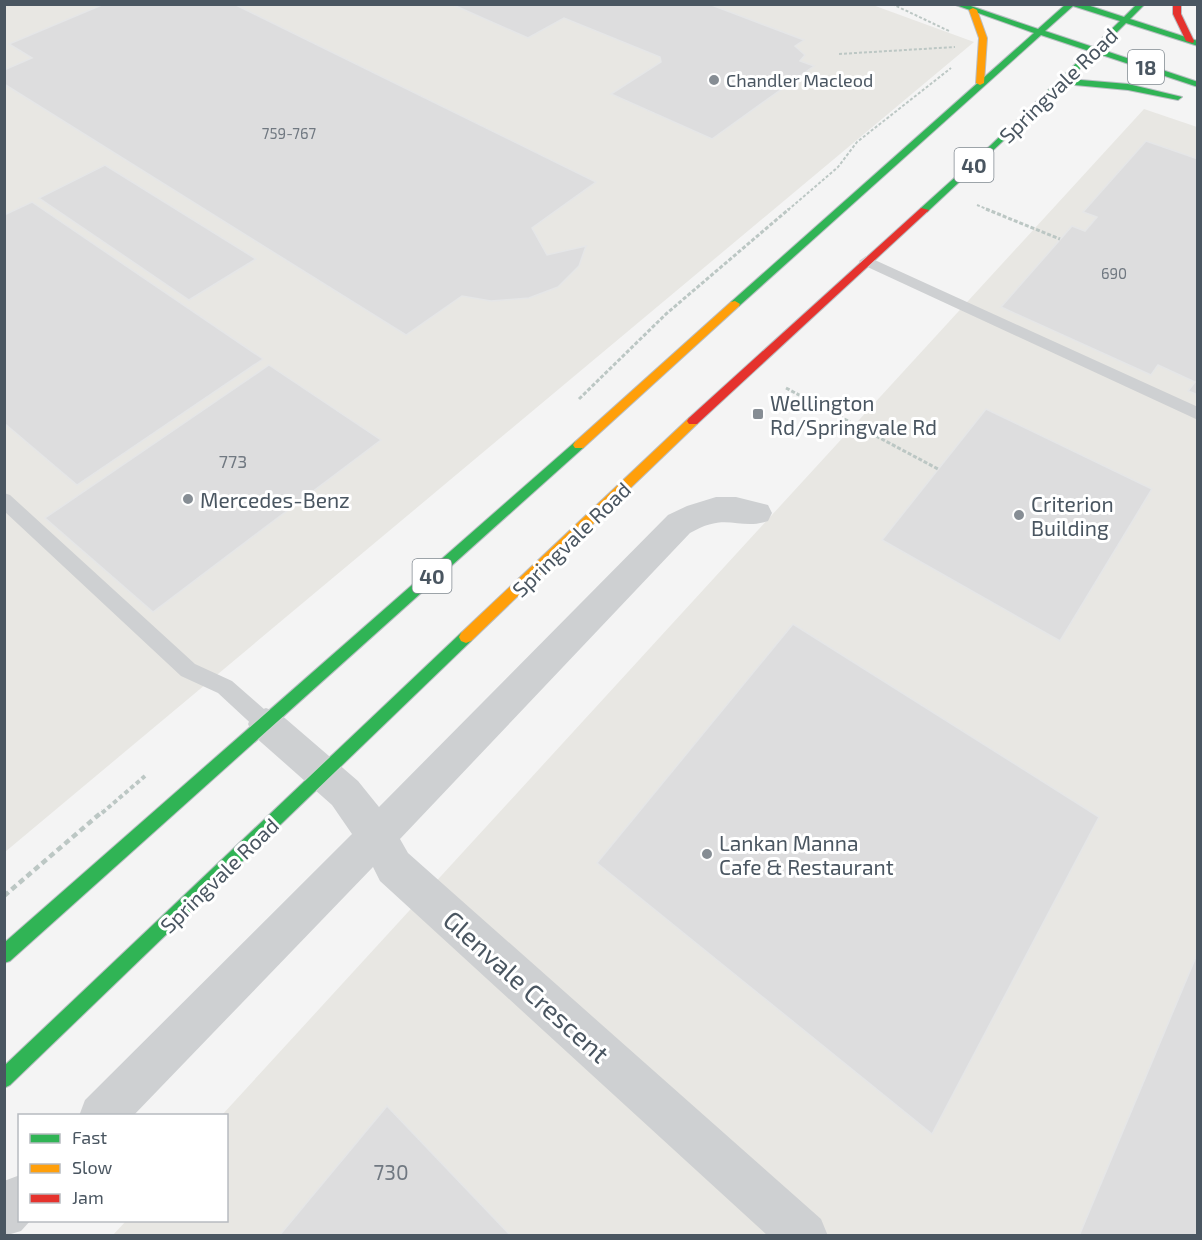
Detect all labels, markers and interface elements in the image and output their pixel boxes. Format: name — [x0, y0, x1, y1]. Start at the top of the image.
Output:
street label: Springvale Road — [994, 22, 1122, 148]
road number: 18 — [1128, 50, 1164, 84]
place label: Chandler Macleod — [726, 69, 873, 91]
marker: Chandler Macleod — [707, 73, 721, 87]
house number: 759-767 — [262, 124, 316, 142]
road number: 40 — [954, 148, 994, 182]
house number: 690 — [1101, 264, 1127, 282]
place label: Wellington Rd/Springvale Rd — [770, 390, 937, 439]
marker: Wellington Rd/Springvale Rd — [751, 407, 765, 421]
house number: 773 — [219, 450, 247, 472]
street label: Springvale Road — [507, 476, 635, 602]
place label: Mercedes-Benz — [200, 487, 350, 512]
place label: Criterion Building — [1031, 491, 1114, 540]
marker: Mercedes-Benz — [181, 492, 195, 506]
marker: Criterion Building — [1012, 508, 1026, 522]
road number: 40 — [412, 559, 452, 593]
street label: Springvale Road — [155, 812, 283, 938]
place label: Lankan Manna Cafe & Restaurant — [719, 830, 894, 879]
marker: Lankan Manna Cafe & Restaurant — [700, 847, 714, 861]
street label: Glenvale Crescent — [438, 904, 616, 1069]
legend — [18, 1114, 228, 1222]
text: Fast — [72, 1126, 107, 1148]
text: Slow — [72, 1156, 113, 1178]
house number: 730 — [373, 1159, 409, 1184]
text: Jam — [72, 1186, 104, 1208]

